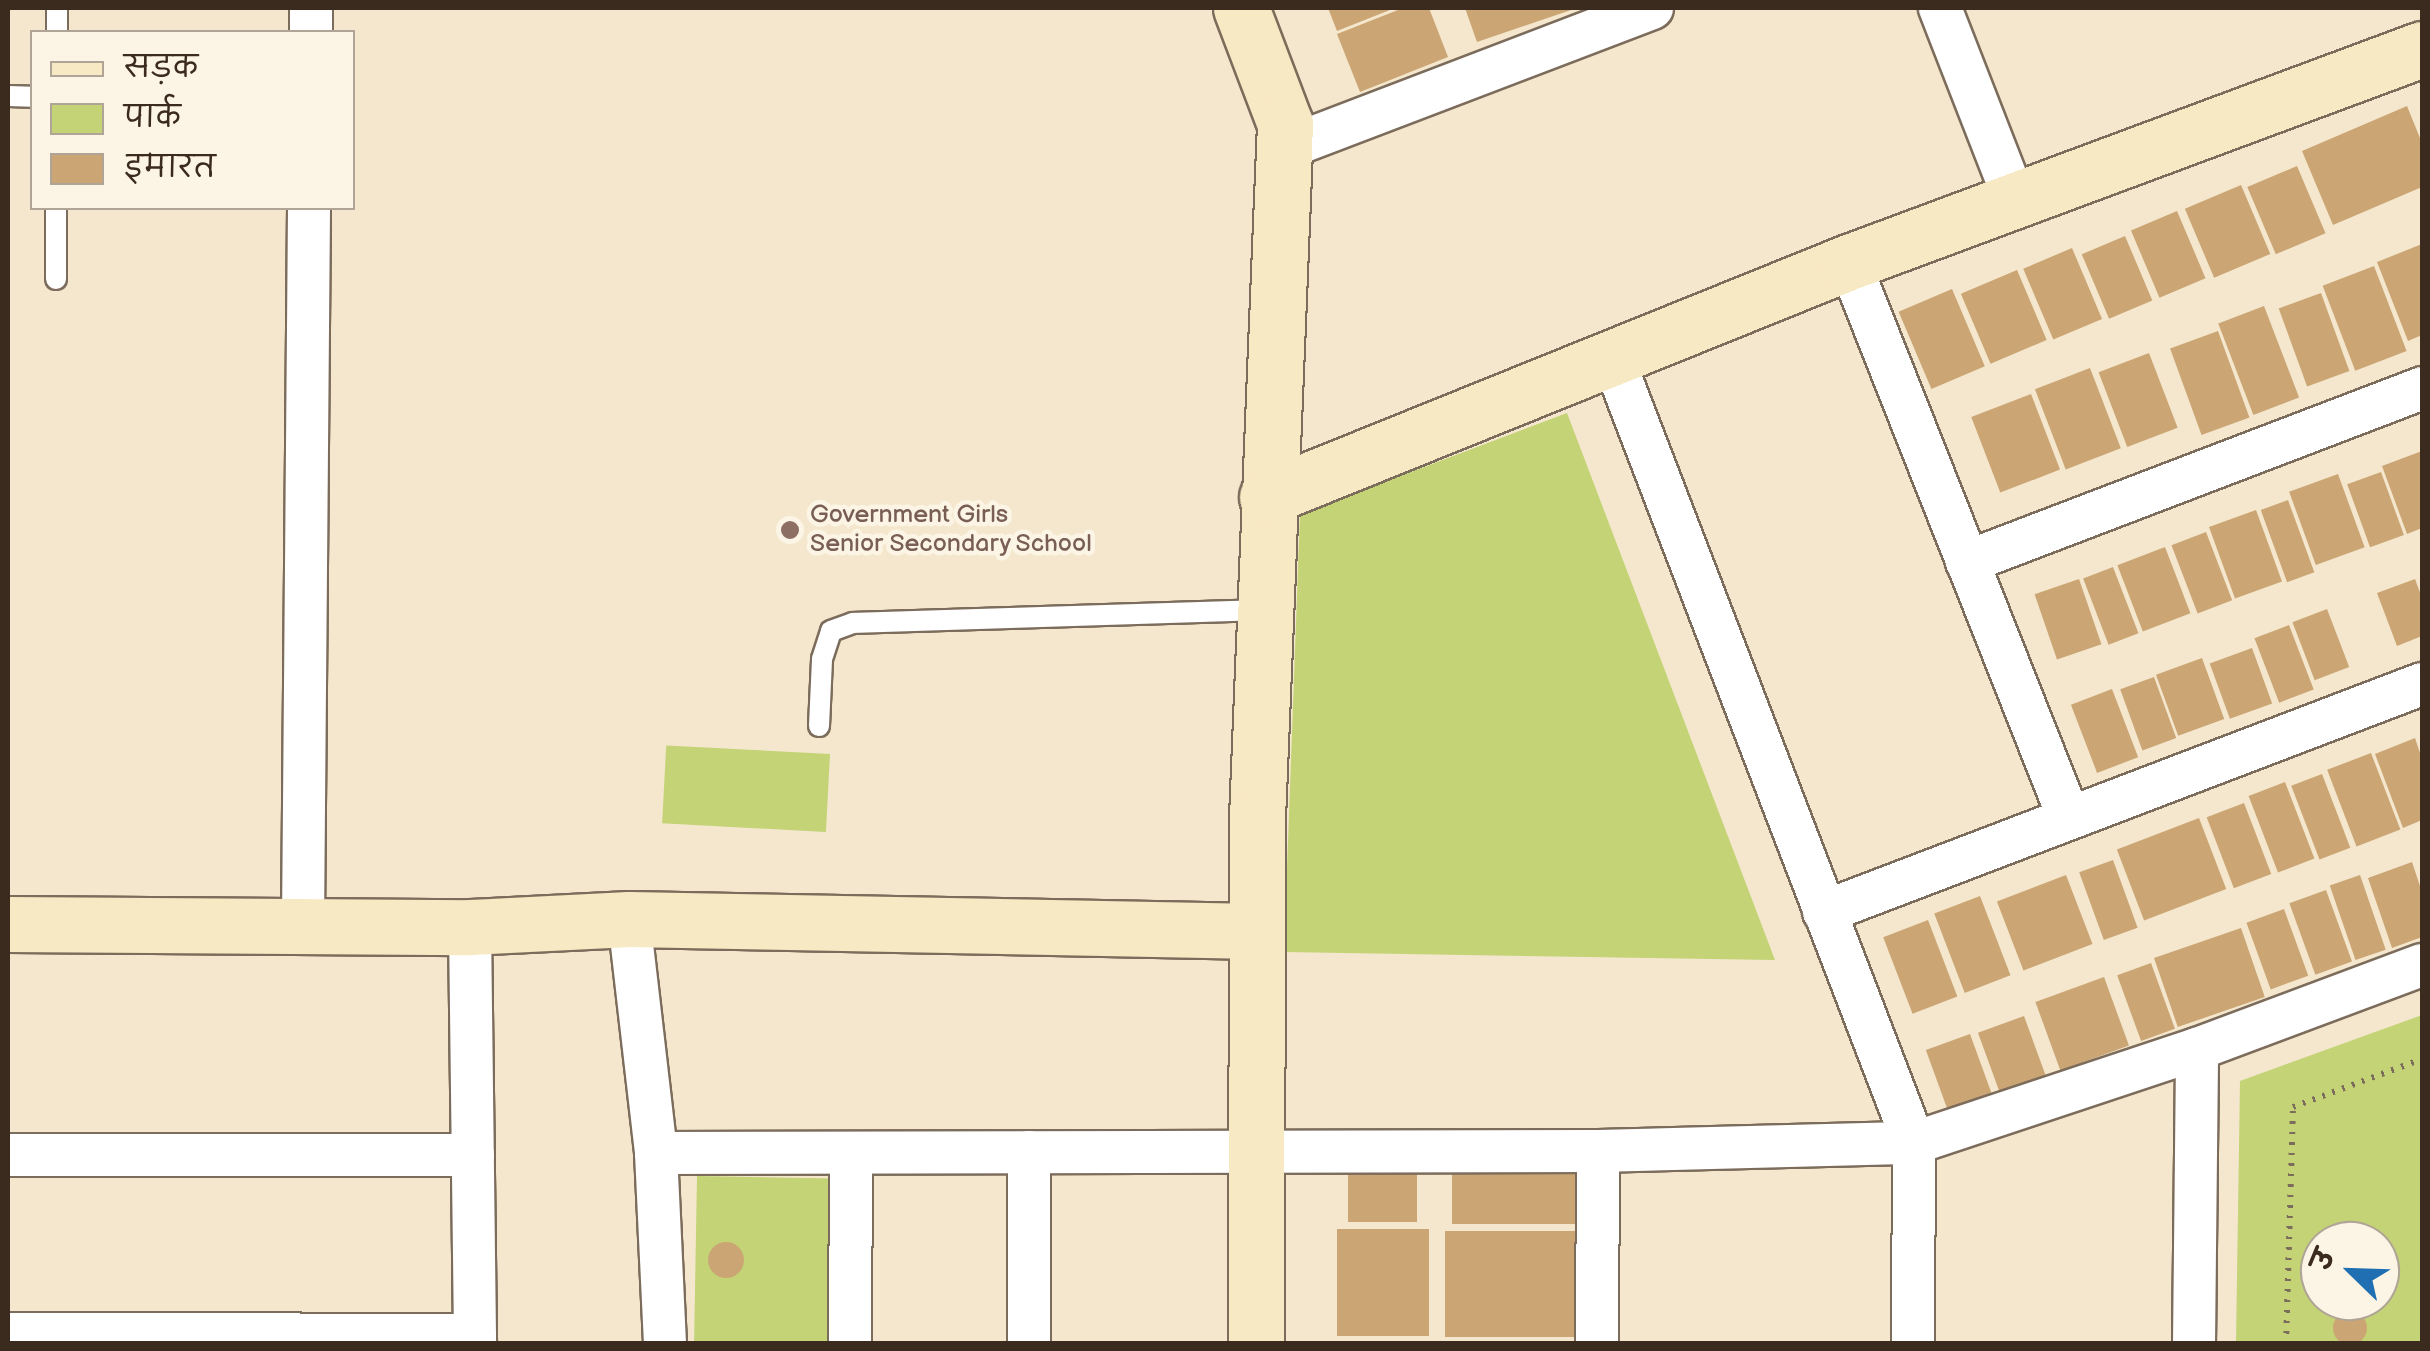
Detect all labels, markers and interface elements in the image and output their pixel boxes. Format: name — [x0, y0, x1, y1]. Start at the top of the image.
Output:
legend — [30, 30, 355, 210]
text: सड़क — [124, 50, 198, 86]
text: पार्क — [124, 100, 181, 136]
text: इमारत — [124, 150, 216, 186]
place label: Government Girls Senior Secondary School — [810, 501, 1094, 560]
marker: Government Girls Senior Secondary School — [779, 519, 801, 541]
north arrow — [2300, 1221, 2400, 1321]
text: उ — [2305, 1245, 2343, 1275]

